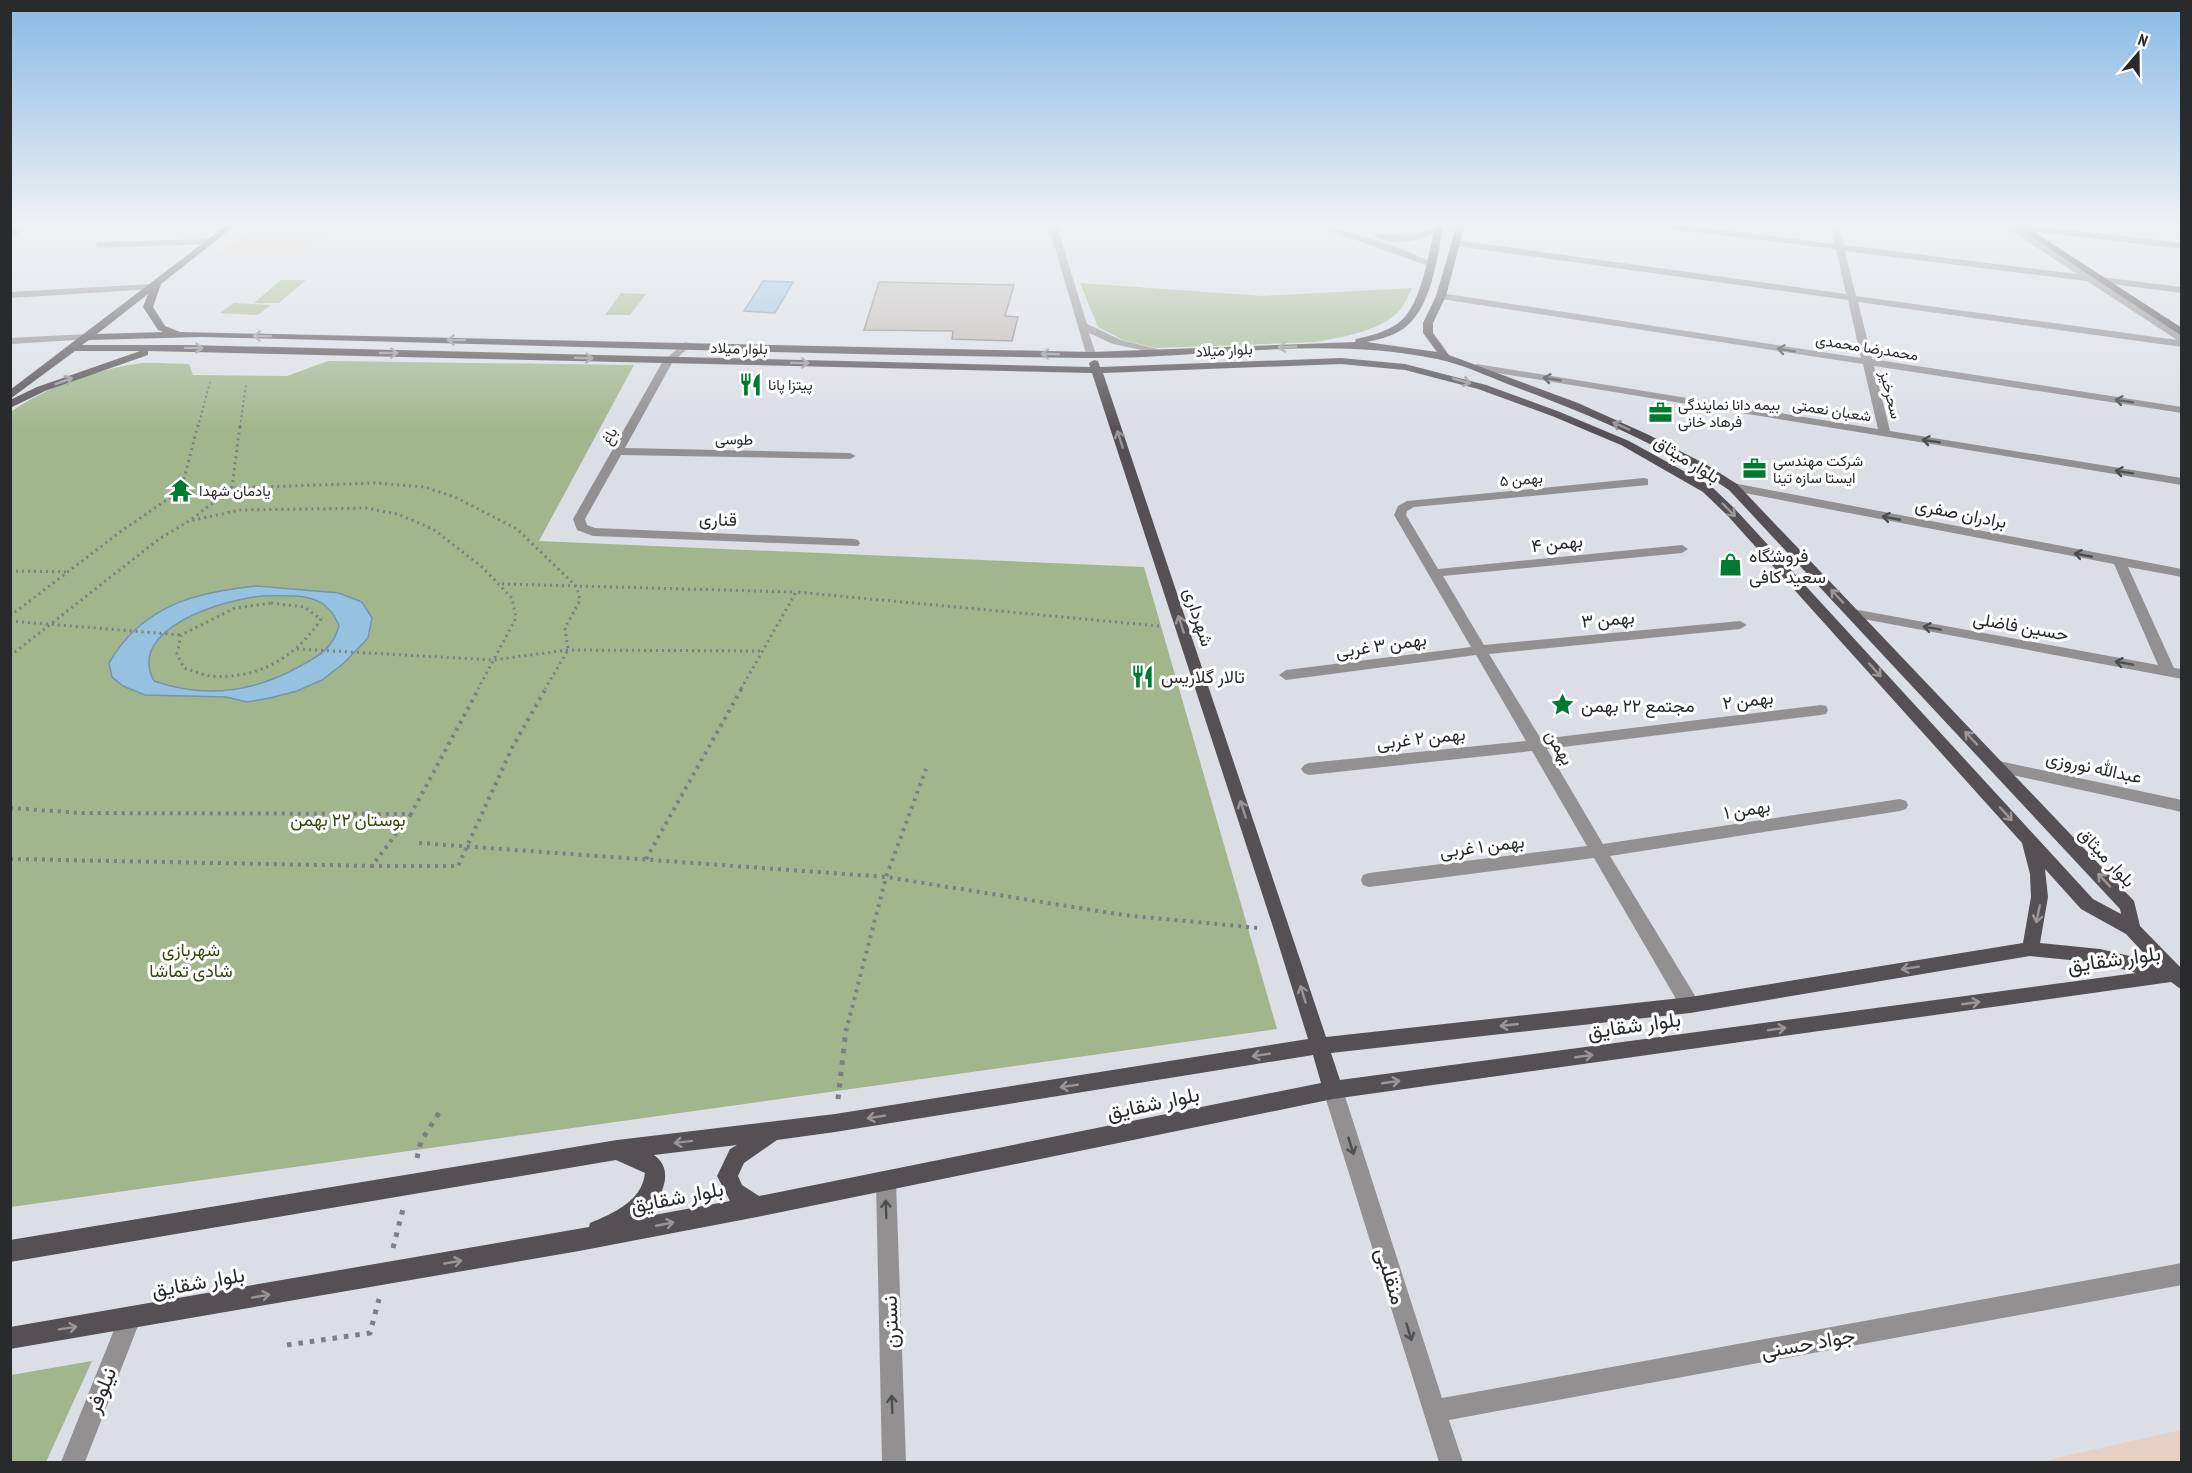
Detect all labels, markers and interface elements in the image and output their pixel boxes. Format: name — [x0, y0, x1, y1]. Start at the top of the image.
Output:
north arrow — [2108, 24, 2168, 84]
text: N — [2136, 29, 2151, 51]
street label: محمدرضا محمدی — [1814, 329, 1920, 365]
one-way arrow — [252, 330, 272, 341]
one-way arrow — [447, 335, 467, 346]
street label: بلوار میلاد — [710, 338, 768, 358]
street label: بلوار میلاد — [1195, 339, 1253, 361]
one-way arrow — [1278, 341, 1298, 352]
one-way arrow — [184, 342, 204, 354]
one-way arrow — [1776, 344, 1796, 355]
one-way arrow — [379, 347, 399, 359]
one-way arrow — [1041, 349, 1061, 360]
one-way arrow — [574, 352, 594, 363]
one-way arrow — [790, 358, 810, 369]
street label: سحرخیز — [1876, 368, 1906, 421]
restaurant icon: پیتزا پانا — [737, 371, 763, 397]
one-way arrow — [1543, 374, 1563, 385]
one-way arrow — [54, 375, 73, 386]
place label: پیتزا پانا — [768, 375, 813, 395]
one-way arrow — [1452, 376, 1471, 387]
street label: شعبان نعمتی — [1791, 394, 1873, 427]
place label: بیمه دانا نمایندگی فرهاد خانی — [1678, 395, 1780, 432]
one-way arrow — [2114, 396, 2134, 407]
office icon: بیمه دانا نمایندگی فرهاد خانی — [1647, 400, 1673, 426]
one-way arrow — [1612, 420, 1630, 431]
street label: باغ — [597, 424, 623, 449]
street label: طوسی — [715, 429, 753, 450]
one-way arrow — [1113, 430, 1124, 449]
street label: بلوار میثاق — [1650, 430, 1724, 488]
one-way arrow — [1922, 435, 1942, 446]
place label: شرکت مهندسی ایستا سازه تینا — [1773, 451, 1863, 487]
office icon: شرکت مهندسی ایستا سازه تینا — [1742, 456, 1768, 482]
one-way arrow — [2114, 467, 2134, 478]
street label: بهمن ۵ — [1499, 468, 1544, 491]
temple icon: یادمان شهدا — [168, 477, 194, 503]
place label: یادمان شهدا — [199, 481, 271, 500]
street label: برادران صفری — [1913, 493, 2009, 533]
one-way arrow — [1722, 503, 1737, 518]
street label: قناری — [699, 507, 737, 531]
one-way arrow — [1882, 512, 1901, 523]
street label: بهمن ۴ — [1530, 529, 1584, 557]
place label: فروشگاه سعید کافی — [1749, 544, 1826, 588]
one-way arrow — [2073, 549, 2093, 560]
shop icon: فروشگاه سعید کافی — [1718, 552, 1744, 578]
street label: شهرداری — [1179, 585, 1219, 649]
one-way arrow — [1830, 589, 1844, 604]
street label: بهمن ۳ — [1580, 605, 1636, 633]
street label: حسین فاضلی — [1971, 606, 2071, 646]
one-way arrow — [1175, 615, 1186, 634]
one-way arrow — [1923, 622, 1943, 633]
street label: بهمن ۳ غربی — [1334, 627, 1428, 663]
one-way arrow — [2115, 657, 2134, 668]
one-way arrow — [1868, 662, 1882, 677]
restaurant icon: تالار گلاریس — [1130, 663, 1156, 689]
place label: تالار گلاریس — [1161, 665, 1245, 688]
street label: بهمن ۲ — [1721, 685, 1775, 715]
place icon: مجتمع ۲۲ بهمن — [1550, 692, 1576, 718]
place label: مجتمع ۲۲ بهمن — [1581, 694, 1695, 718]
street label: بهمن ۲ غربی — [1375, 722, 1467, 754]
street label: بهمن — [1540, 725, 1580, 769]
one-way arrow — [1964, 730, 1979, 745]
street label: عبدالله نوروزی — [2044, 746, 2144, 788]
street label: بهمن ۱ — [1722, 794, 1772, 824]
one-way arrow — [1236, 800, 1247, 819]
one-way arrow — [1999, 807, 2013, 822]
park label: بوستان ۲۲ بهمن — [290, 808, 406, 831]
street label: بلوار میثاق — [2074, 822, 2140, 892]
street label: بهمن ۱ غربی — [1438, 829, 1526, 863]
one-way arrow — [2097, 873, 2111, 888]
one-way arrow — [2032, 904, 2043, 923]
park label: شهربازی شادی تماشا — [149, 938, 233, 982]
street label: بلوار شقایق — [2066, 939, 2162, 979]
one-way arrow — [1901, 963, 1920, 974]
one-way arrow — [1297, 985, 1308, 1004]
one-way arrow — [1960, 997, 1980, 1008]
street label: بلوار شقایق — [1586, 1005, 1682, 1045]
one-way arrow — [1500, 1019, 1520, 1030]
one-way arrow — [1767, 1024, 1787, 1035]
one-way arrow — [1252, 1050, 1272, 1061]
one-way arrow — [1574, 1050, 1594, 1061]
one-way arrow — [1381, 1077, 1400, 1088]
street label: بلوار شقایق — [1104, 1080, 1202, 1126]
one-way arrow — [1060, 1081, 1079, 1092]
one-way arrow — [867, 1111, 887, 1122]
one-way arrow — [1346, 1136, 1357, 1155]
one-way arrow — [674, 1137, 694, 1148]
street label: بلوار شقایق — [628, 1175, 726, 1219]
one-way arrow — [881, 1200, 892, 1220]
one-way arrow — [655, 1218, 675, 1229]
street label: منقلبی — [1370, 1244, 1412, 1308]
one-way arrow — [442, 1257, 462, 1268]
street label: بلوار شقایق — [149, 1261, 247, 1303]
one-way arrow — [250, 1290, 270, 1301]
street label: نسترن — [876, 1295, 904, 1349]
street label: جواد حسنی — [1759, 1321, 1857, 1365]
one-way arrow — [1404, 1322, 1415, 1341]
one-way arrow — [58, 1323, 78, 1334]
street label: نیلوفر — [79, 1363, 122, 1418]
one-way arrow — [887, 1395, 898, 1415]

